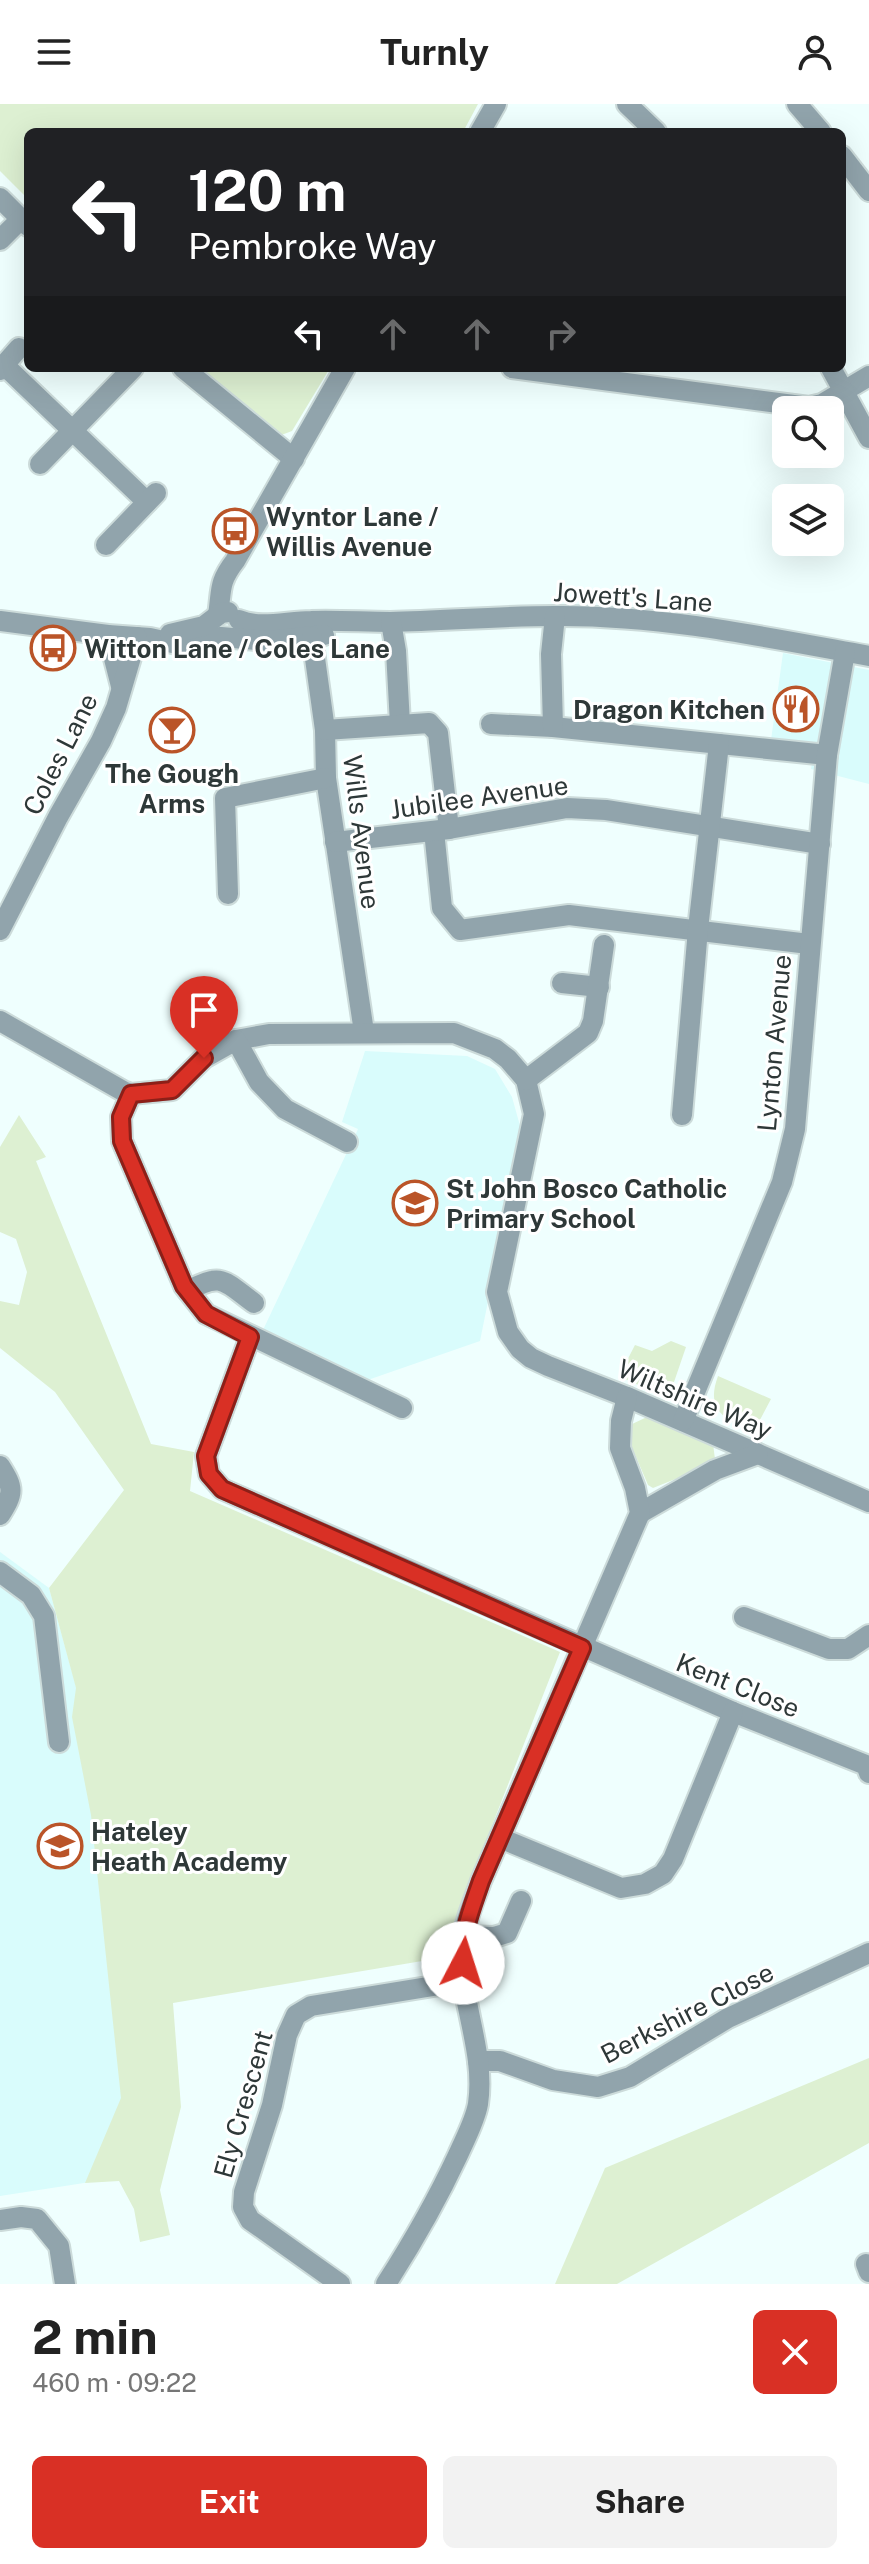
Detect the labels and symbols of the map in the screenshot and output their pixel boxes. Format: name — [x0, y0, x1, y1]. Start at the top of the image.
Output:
place label: Wyntor Lane / Willis Avenue — [266, 501, 438, 562]
bus stop icon: Wyntor Lane / Willis Avenue — [211, 507, 259, 555]
street label: Jowett's Lane — [552, 576, 714, 618]
bus stop icon: Witton Lane / Coles Lane — [29, 624, 77, 672]
place label: Witton Lane / Coles Lane — [84, 633, 390, 664]
restaurant icon: Dragon Kitchen — [772, 685, 820, 733]
street label: Coles Lane — [16, 688, 104, 820]
place label: Dragon Kitchen — [573, 694, 765, 725]
bar icon: The Gough Arms — [148, 706, 196, 754]
street label: Wills Avenue — [337, 753, 387, 911]
place label: The Gough Arms — [105, 758, 239, 819]
street label: Jubilee Avenue — [388, 769, 570, 825]
street label: Lynton Avenue — [751, 953, 797, 1133]
pin — [170, 976, 238, 1058]
place label: St John Bosco Catholic Primary School — [446, 1173, 727, 1234]
school or university icon: St John Bosco Catholic Primary School — [391, 1179, 439, 1227]
street label: Wiltshire Way — [613, 1353, 777, 1446]
street label: Kent Close — [672, 1646, 804, 1724]
place label: Hateley Heath Academy — [91, 1816, 288, 1877]
school or university icon: Hateley Heath Academy — [36, 1822, 84, 1870]
position arrow — [421, 1921, 505, 2005]
street label: Berkshire Close — [595, 1956, 779, 2070]
street label: Ely Crescent — [207, 2027, 279, 2181]

